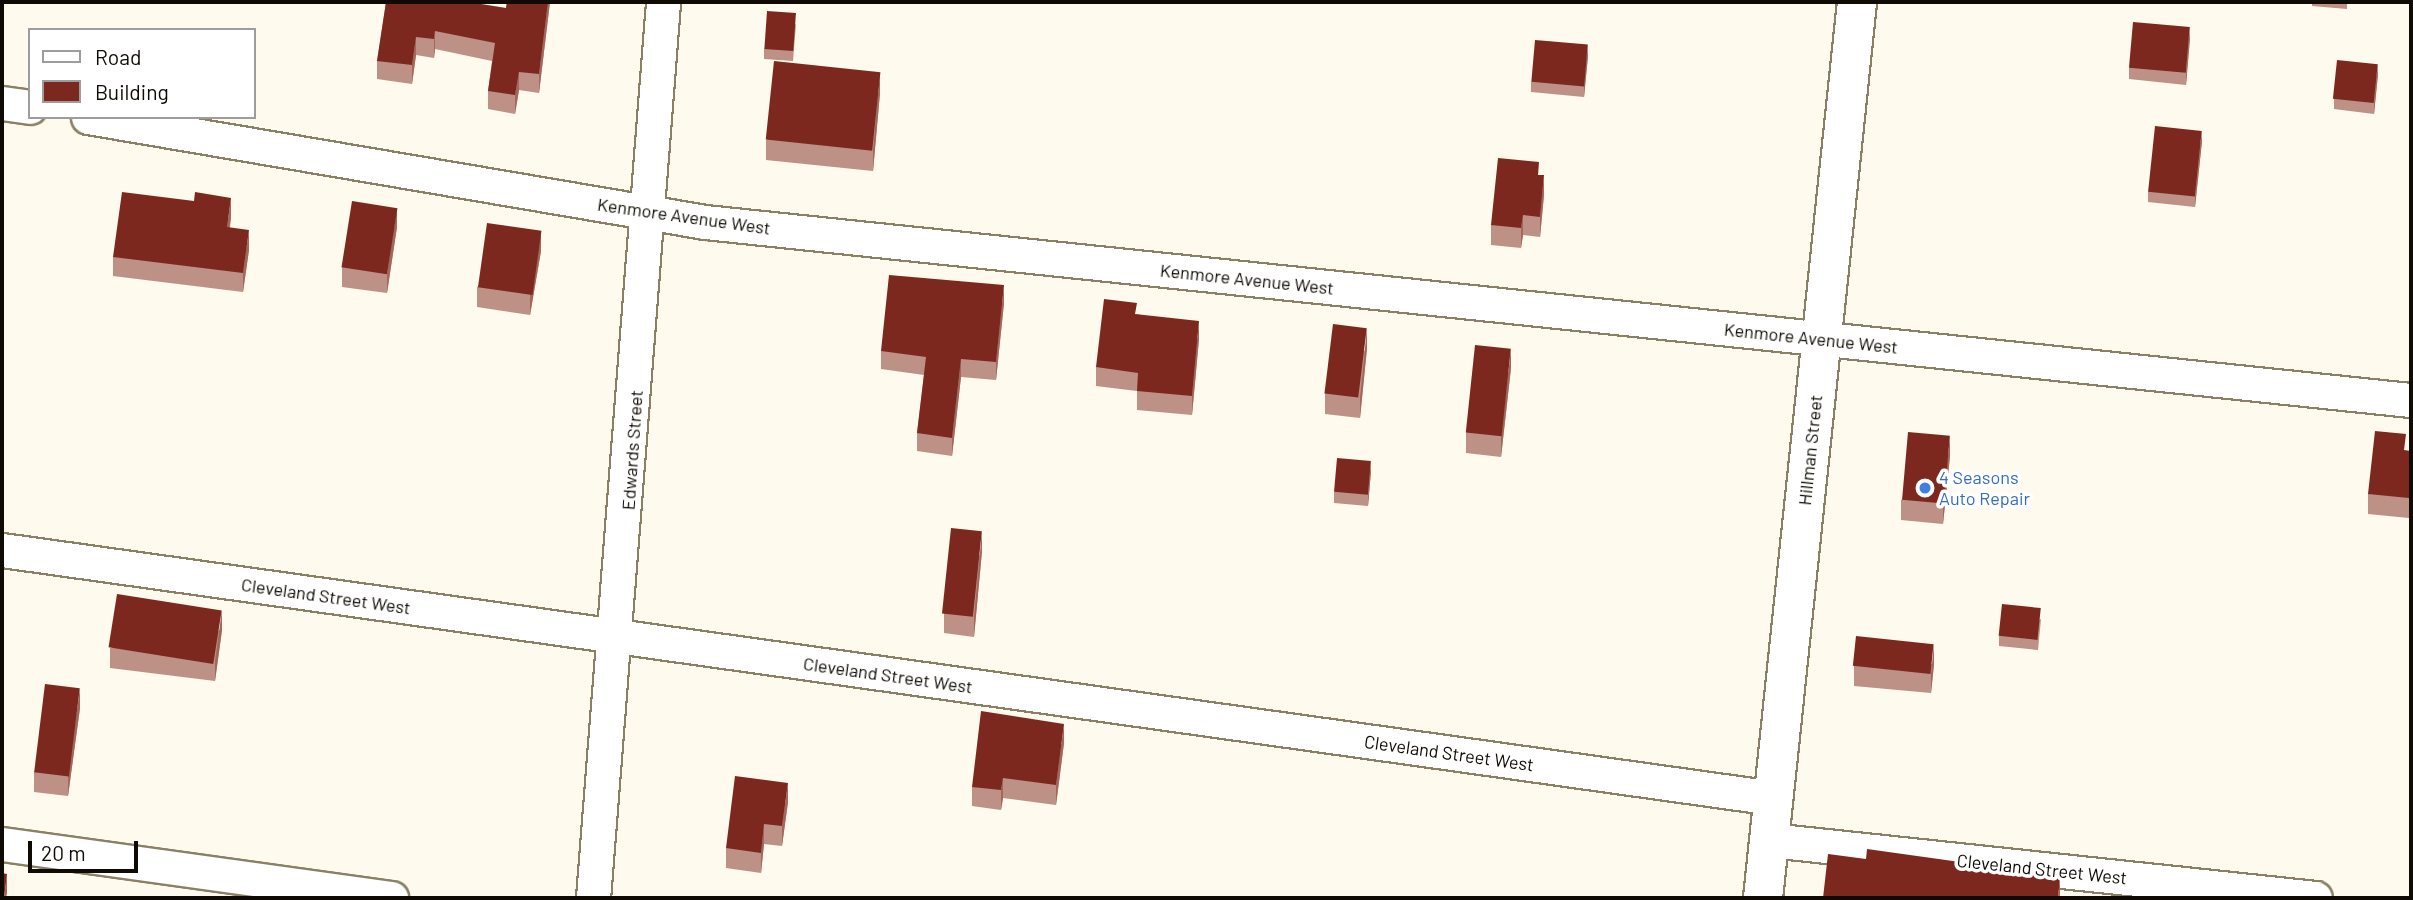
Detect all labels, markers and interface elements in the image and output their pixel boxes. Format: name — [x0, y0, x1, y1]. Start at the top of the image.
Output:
legend — [28, 28, 256, 119]
text: Road — [95, 44, 141, 69]
text: Building — [95, 79, 169, 104]
street label: Kenmore Avenue West — [596, 193, 772, 239]
street label: Kenmore Avenue West — [1159, 259, 1335, 299]
street label: Kenmore Avenue West — [1723, 318, 1899, 358]
street label: Edwards Street — [617, 389, 647, 511]
street label: Hillman Street — [1793, 394, 1827, 506]
place label: 4 Seasons Auto Repair — [1939, 467, 2030, 510]
marker: 4 Seasons Auto Repair — [1917, 480, 1933, 496]
street label: Cleveland Street West — [240, 573, 412, 619]
street label: Cleveland Street West — [802, 652, 974, 698]
street label: Cleveland Street West — [1363, 730, 1535, 776]
scale bar — [32, 827, 142, 871]
text: 20 m — [41, 840, 86, 865]
street label: Cleveland Street West — [1956, 849, 2128, 889]

